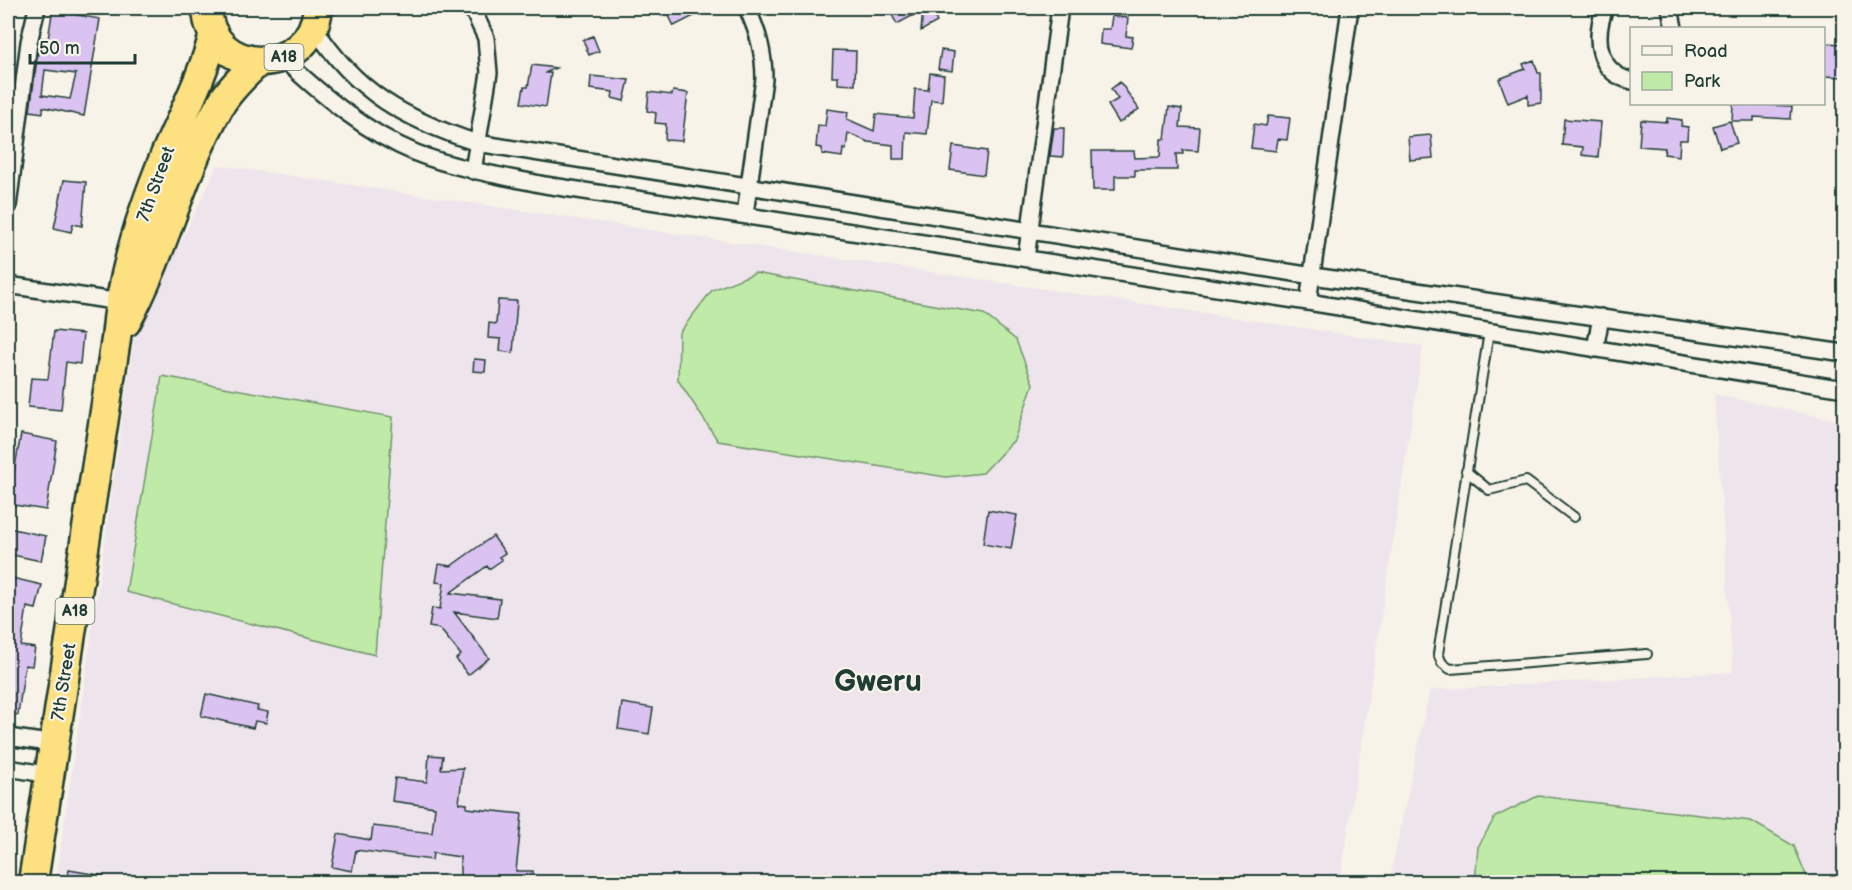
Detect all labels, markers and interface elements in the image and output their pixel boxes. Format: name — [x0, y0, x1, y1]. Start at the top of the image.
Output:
scale bar — [30, 27, 135, 65]
legend — [1630, 27, 1825, 105]
text: 50 m — [39, 38, 80, 59]
text: Road — [1684, 41, 1728, 62]
road number: A18 — [264, 44, 304, 70]
text: Park — [1684, 71, 1720, 92]
street label: 7th Street — [133, 143, 179, 224]
road number: A18 — [56, 598, 94, 624]
street label: 7th Street — [48, 641, 81, 722]
district label: Gweru — [834, 664, 922, 700]

